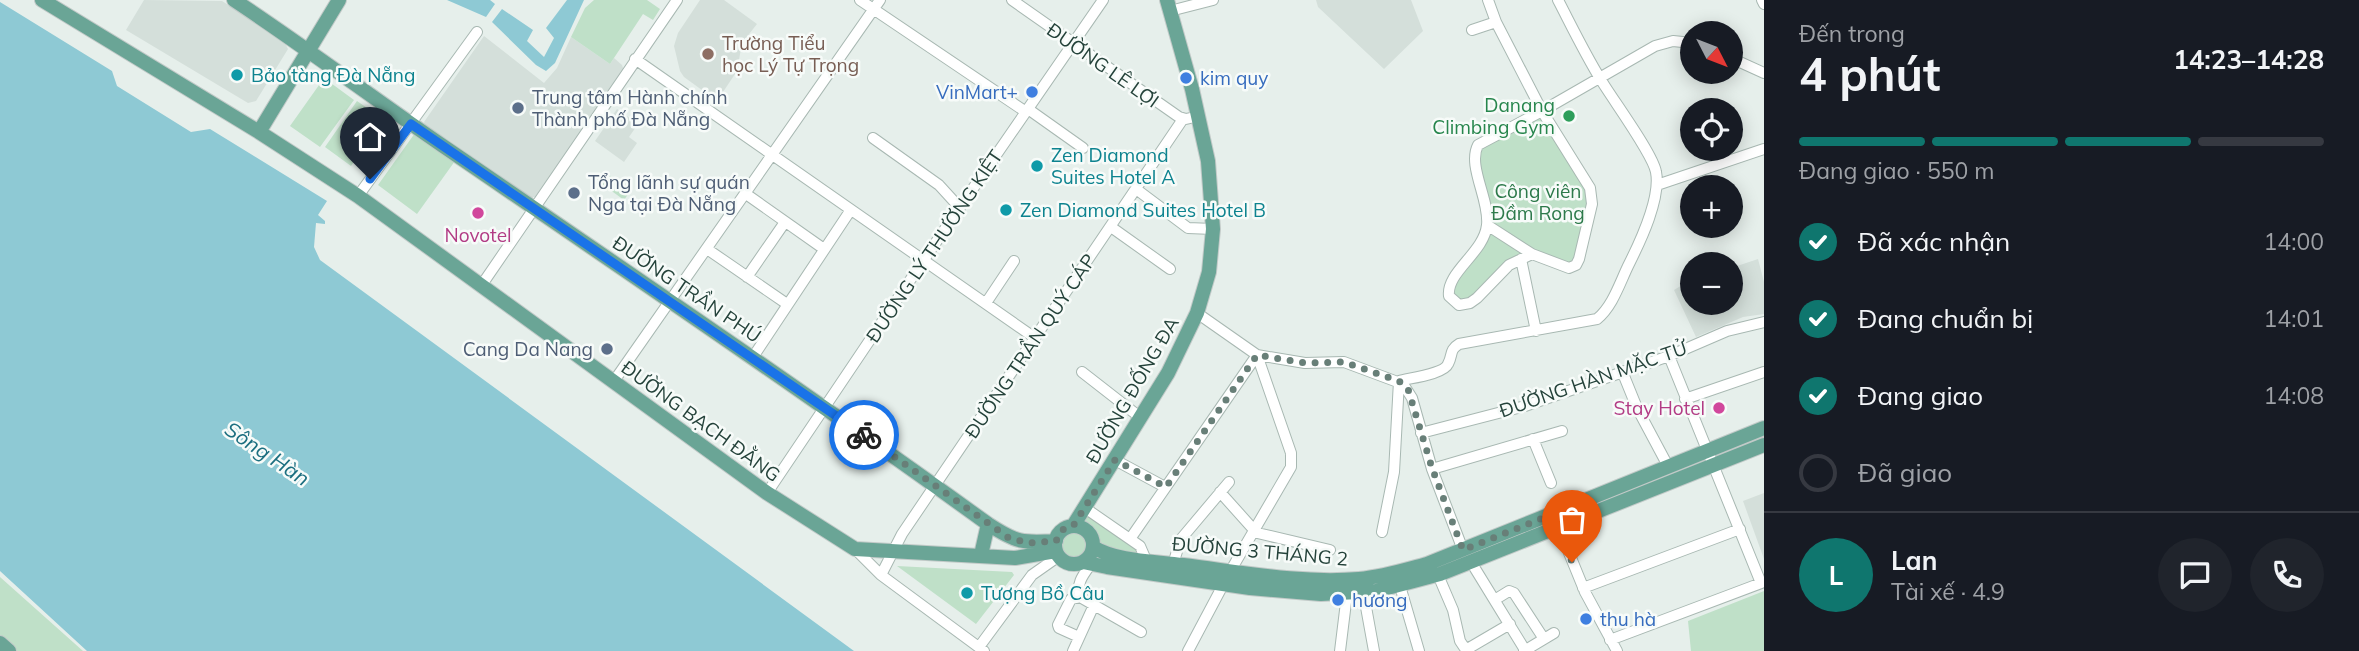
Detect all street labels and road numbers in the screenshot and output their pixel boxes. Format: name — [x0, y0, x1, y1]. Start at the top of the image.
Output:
street label: ĐƯỜNG LÊ LỢI — [1042, 17, 1164, 113]
street label: ĐƯỜNG LÝ THƯỜNG KIỆT — [860, 145, 1008, 347]
street label: ĐƯỜNG TRẦN PHÚ — [608, 230, 766, 348]
street label: ĐƯỜNG TRẦN QUÝ CÁP — [958, 249, 1101, 443]
street label: ĐƯỜNG ĐỐNG ĐA — [1079, 312, 1184, 468]
street label: ĐƯỜNG HÀN MẶC TỬ — [1496, 335, 1691, 422]
street label: ĐƯỜNG BẠCH ĐẰNG — [617, 354, 786, 487]
street label: ĐƯỜNG 3 THÁNG 2 — [1171, 531, 1349, 571]

